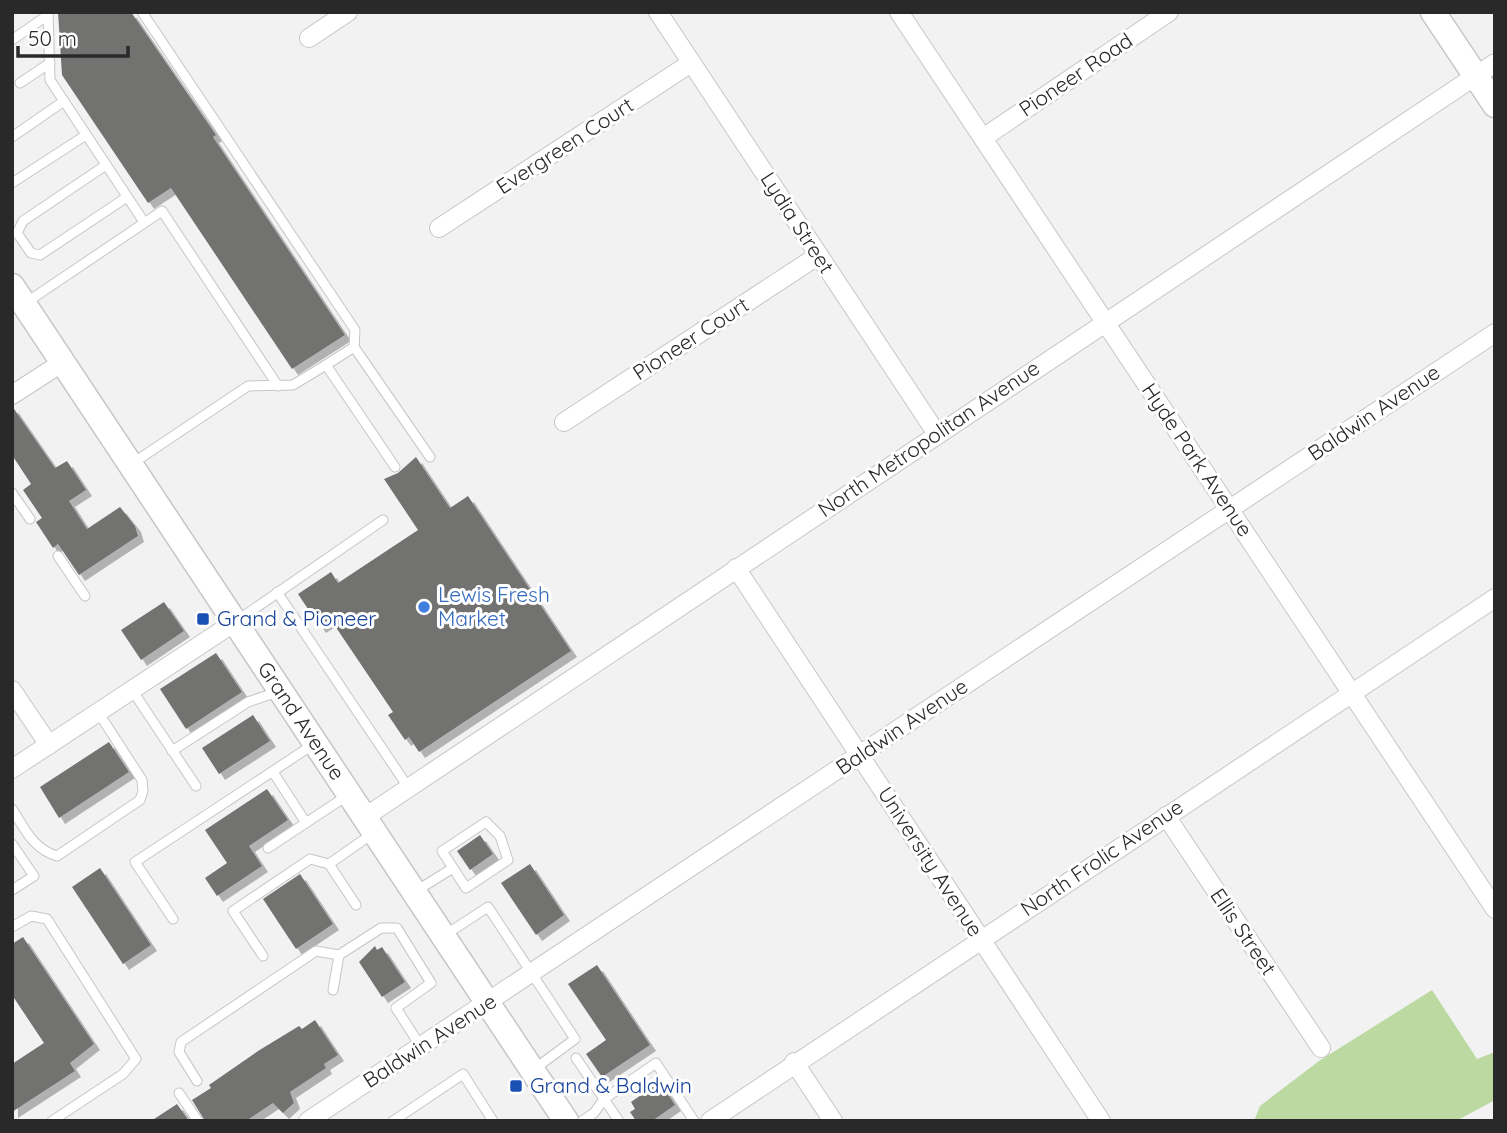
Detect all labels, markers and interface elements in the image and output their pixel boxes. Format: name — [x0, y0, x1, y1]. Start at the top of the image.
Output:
scale bar — [18, 14, 128, 58]
text: 50 m — [28, 25, 77, 51]
street label: Pioneer Road — [1014, 27, 1137, 122]
street label: Evergreen Court — [491, 91, 638, 199]
street label: Lydia Street — [755, 167, 840, 278]
street label: Pioneer Court — [628, 291, 753, 385]
street label: North Metropolitan Avenue — [813, 354, 1044, 522]
street label: Baldwin Avenue — [1302, 358, 1444, 466]
street label: Hyde Park Avenue — [1137, 378, 1259, 541]
place label: Lewis Fresh Market — [438, 581, 550, 631]
marker: Lewis Fresh Market — [416, 599, 432, 615]
place label: Grand & Pioneer — [217, 605, 376, 631]
marker: Grand & Pioneer — [195, 611, 211, 627]
street label: Grand Avenue — [253, 656, 351, 785]
street label: Baldwin Avenue — [830, 672, 972, 780]
street label: University Avenue — [873, 782, 989, 941]
street label: North Frolic Avenue — [1015, 793, 1188, 921]
street label: Ellis Street — [1205, 883, 1282, 980]
street label: Baldwin Avenue — [358, 987, 501, 1093]
place label: Grand & Baldwin — [530, 1072, 692, 1098]
marker: Grand & Baldwin — [508, 1078, 524, 1094]

